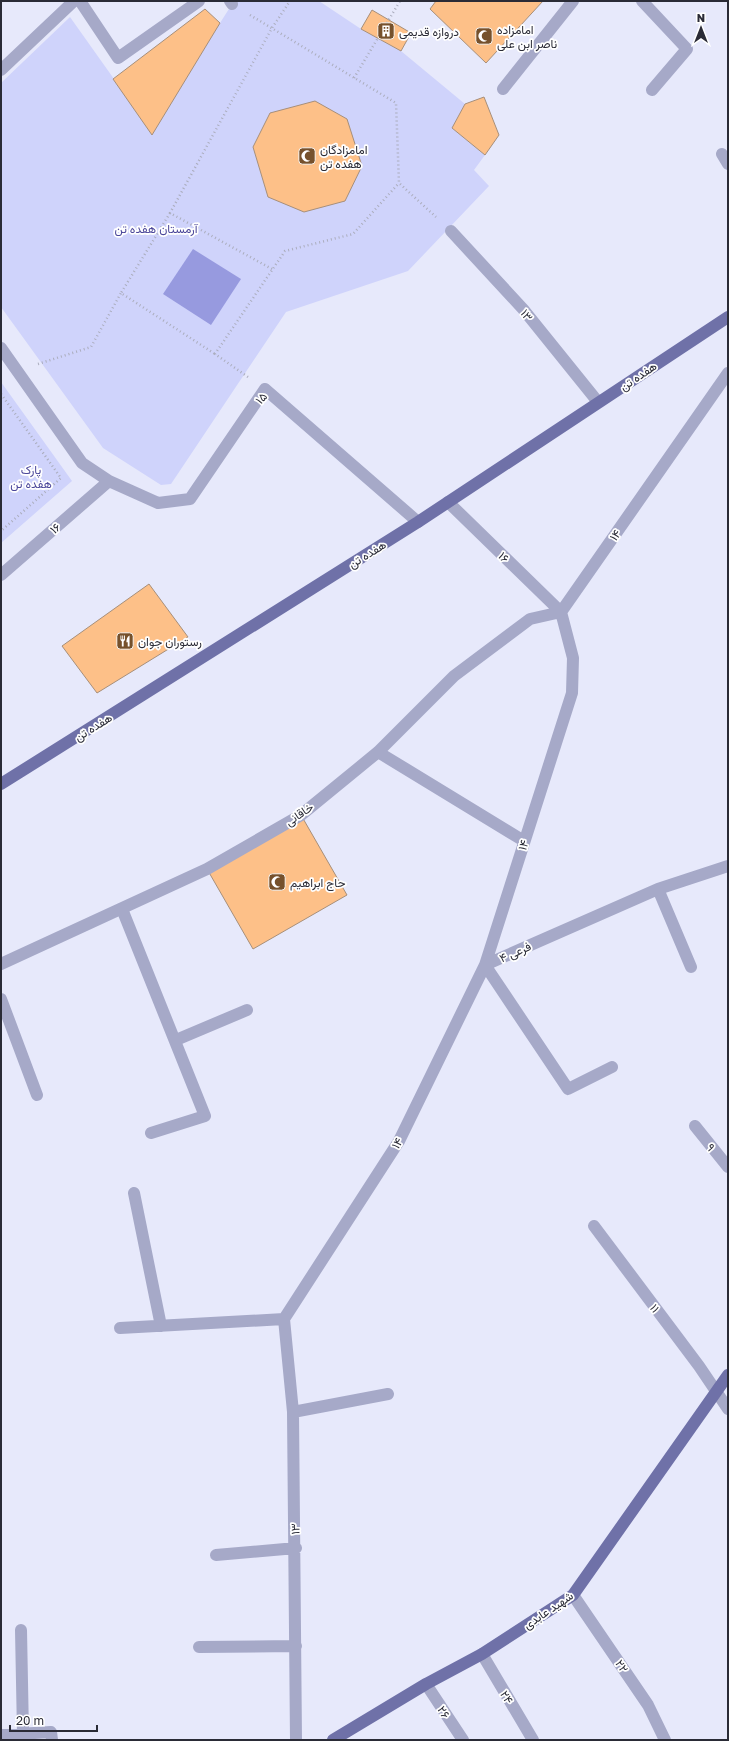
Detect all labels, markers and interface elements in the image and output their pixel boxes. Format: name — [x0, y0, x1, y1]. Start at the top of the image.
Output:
north arrow — [681, 8, 721, 48]
text: N — [697, 11, 705, 24]
building icon: دروازه قدیمی — [376, 21, 396, 41]
place label: امامزاده ناصر ابن علی — [497, 22, 557, 52]
place label: دروازه قدیمی — [399, 24, 459, 40]
mosque icon: امامزاده ناصر ابن علی — [474, 26, 494, 46]
place label: امامزادگان هفده تن — [320, 142, 368, 172]
mosque icon: امامزادگان هفده تن — [297, 146, 317, 166]
park label: آرمستان هفده تن — [115, 221, 199, 237]
street label: ۱۳ — [518, 306, 536, 324]
street label: هفده تن — [617, 358, 660, 395]
street label: ۱۵ — [252, 389, 270, 407]
park label: پارک هفده تن — [10, 462, 52, 492]
street label: ۱۶ — [47, 519, 64, 537]
street label: ۱۴ — [606, 526, 624, 544]
street label: هفده تن — [345, 537, 389, 572]
street label: ۱۶ — [495, 548, 513, 566]
restaurant icon: رستوران جوان — [115, 631, 135, 651]
place label: رستوران جوان — [138, 634, 202, 650]
street label: هفده تن — [71, 710, 115, 745]
street label: خاقانی — [282, 799, 317, 830]
street label: ۱۴ — [514, 838, 532, 852]
mosque icon: حاج ابراهیم — [267, 872, 287, 892]
place label: حاج ابراهیم — [290, 875, 345, 892]
street label: فرعی ۴ — [497, 938, 534, 966]
street label: ۱۴ — [388, 1135, 406, 1151]
street label: ۹ — [703, 1140, 719, 1154]
street label: ۱۱ — [647, 1301, 663, 1315]
street label: ۱۳ — [287, 1523, 303, 1535]
street label: شهید عابدی — [520, 1588, 576, 1633]
street label: ۲۲ — [612, 1657, 632, 1675]
street label: ۲۴ — [497, 1688, 517, 1707]
street label: ۲۶ — [434, 1703, 454, 1721]
scale bar — [10, 1707, 97, 1733]
text: 20 m — [16, 1713, 44, 1728]

